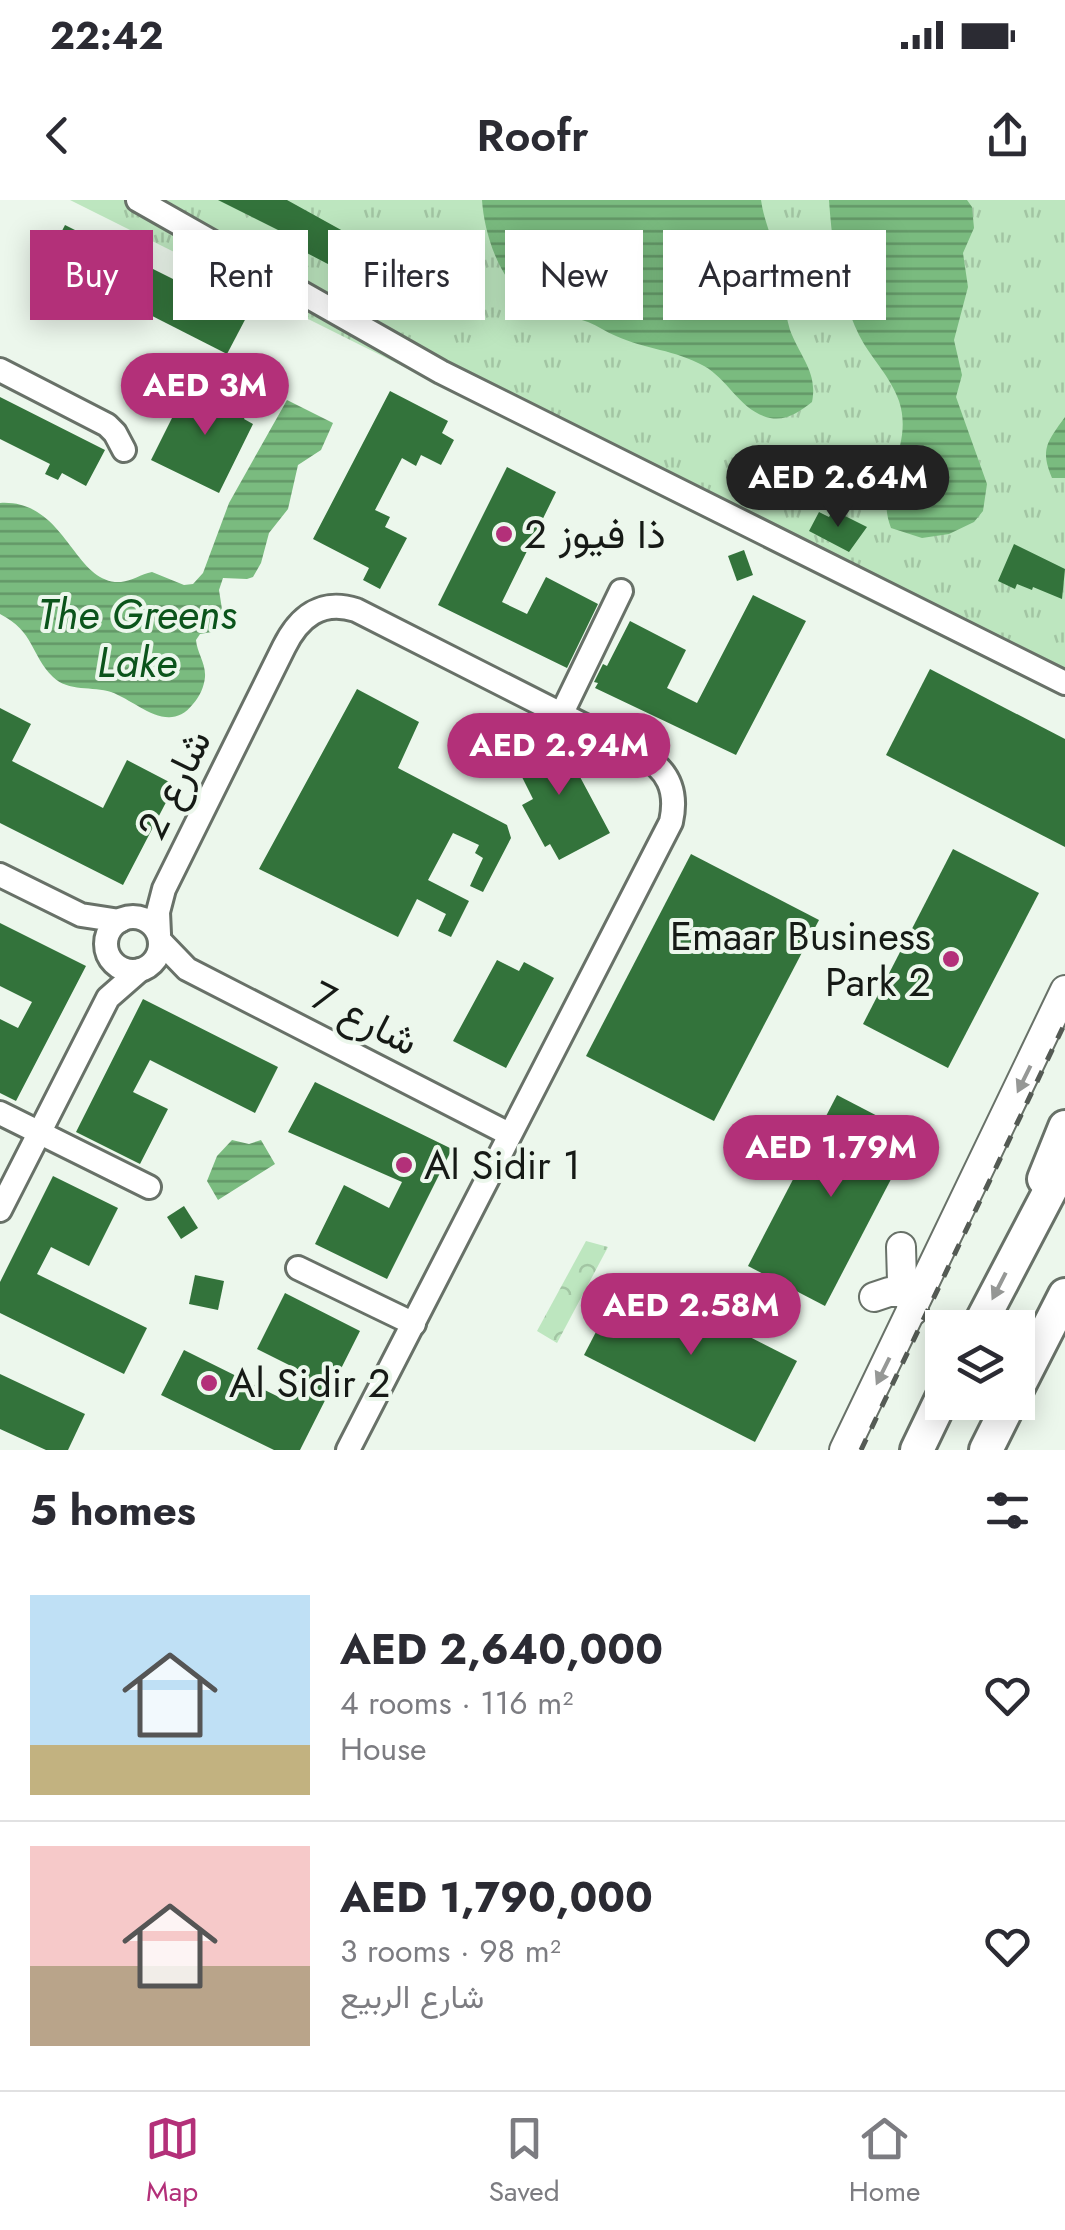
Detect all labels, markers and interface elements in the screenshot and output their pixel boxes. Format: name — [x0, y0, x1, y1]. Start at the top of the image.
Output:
text: 22:42 — [50, 8, 164, 63]
text: Roofr — [477, 103, 588, 168]
icon: back — [30, 108, 85, 163]
icon: share — [980, 108, 1035, 163]
chip: Buy — [30, 230, 153, 320]
chip: Rent — [173, 230, 308, 320]
chip: Filters — [328, 230, 485, 320]
chip: New — [505, 230, 643, 320]
chip: Apartment — [663, 230, 886, 320]
pin: AED 3M — [124, 353, 286, 438]
text: AED 3M — [143, 362, 267, 408]
pin: AED 2.64M — [724, 445, 952, 530]
text: AED 2.64M — [748, 454, 928, 500]
place label: ذا فيوز 2 — [524, 505, 666, 563]
marker: ذا فيوز 2 — [493, 523, 515, 545]
water label: The Greens Lake — [38, 584, 237, 693]
pin: AED 2.94M — [445, 713, 673, 798]
street label: شارع 2 — [123, 720, 225, 848]
text: AED 2.94M — [469, 722, 649, 768]
place label: Emaar Business Park 2 — [670, 907, 931, 1011]
marker: Emaar Business Park 2 — [940, 948, 962, 970]
street label: شارع 7 — [301, 966, 429, 1070]
one-way arrow — [1016, 1064, 1033, 1093]
pin: AED 1.79M — [717, 1115, 945, 1200]
text: AED 1.79M — [745, 1124, 917, 1170]
place label: Al Sidir 1 — [424, 1136, 581, 1194]
marker: Al Sidir 1 — [393, 1154, 415, 1176]
one-way arrow — [990, 1272, 1007, 1301]
pin: AED 2.58M — [577, 1273, 805, 1358]
text: AED 2.58M — [603, 1282, 779, 1328]
map controls — [925, 1310, 1035, 1420]
button: layers — [925, 1310, 1035, 1420]
place label: Al Sidir 2 — [229, 1354, 391, 1412]
one-way arrow — [875, 1357, 892, 1386]
marker: Al Sidir 2 — [198, 1372, 220, 1394]
text: 5 homes — [30, 1480, 196, 1541]
icon: filters — [980, 1483, 1035, 1538]
text: AED 2,640,000 — [340, 1619, 663, 1680]
icon: home — [110, 1635, 230, 1755]
icon: heart — [980, 1668, 1035, 1723]
text: 4 rooms · 116 m² — [340, 1680, 573, 1726]
text: House — [340, 1726, 427, 1772]
text: AED 1,790,000 — [340, 1867, 653, 1928]
icon: home — [110, 1886, 230, 2006]
icon: heart — [980, 1919, 1035, 1974]
text: 3 rooms · 98 m² — [340, 1928, 561, 1974]
text: شارع الربيع — [340, 1974, 484, 2020]
tab: Map — [145, 2111, 200, 2212]
tab: Saved — [489, 2111, 560, 2212]
tab: Home — [849, 2111, 920, 2212]

